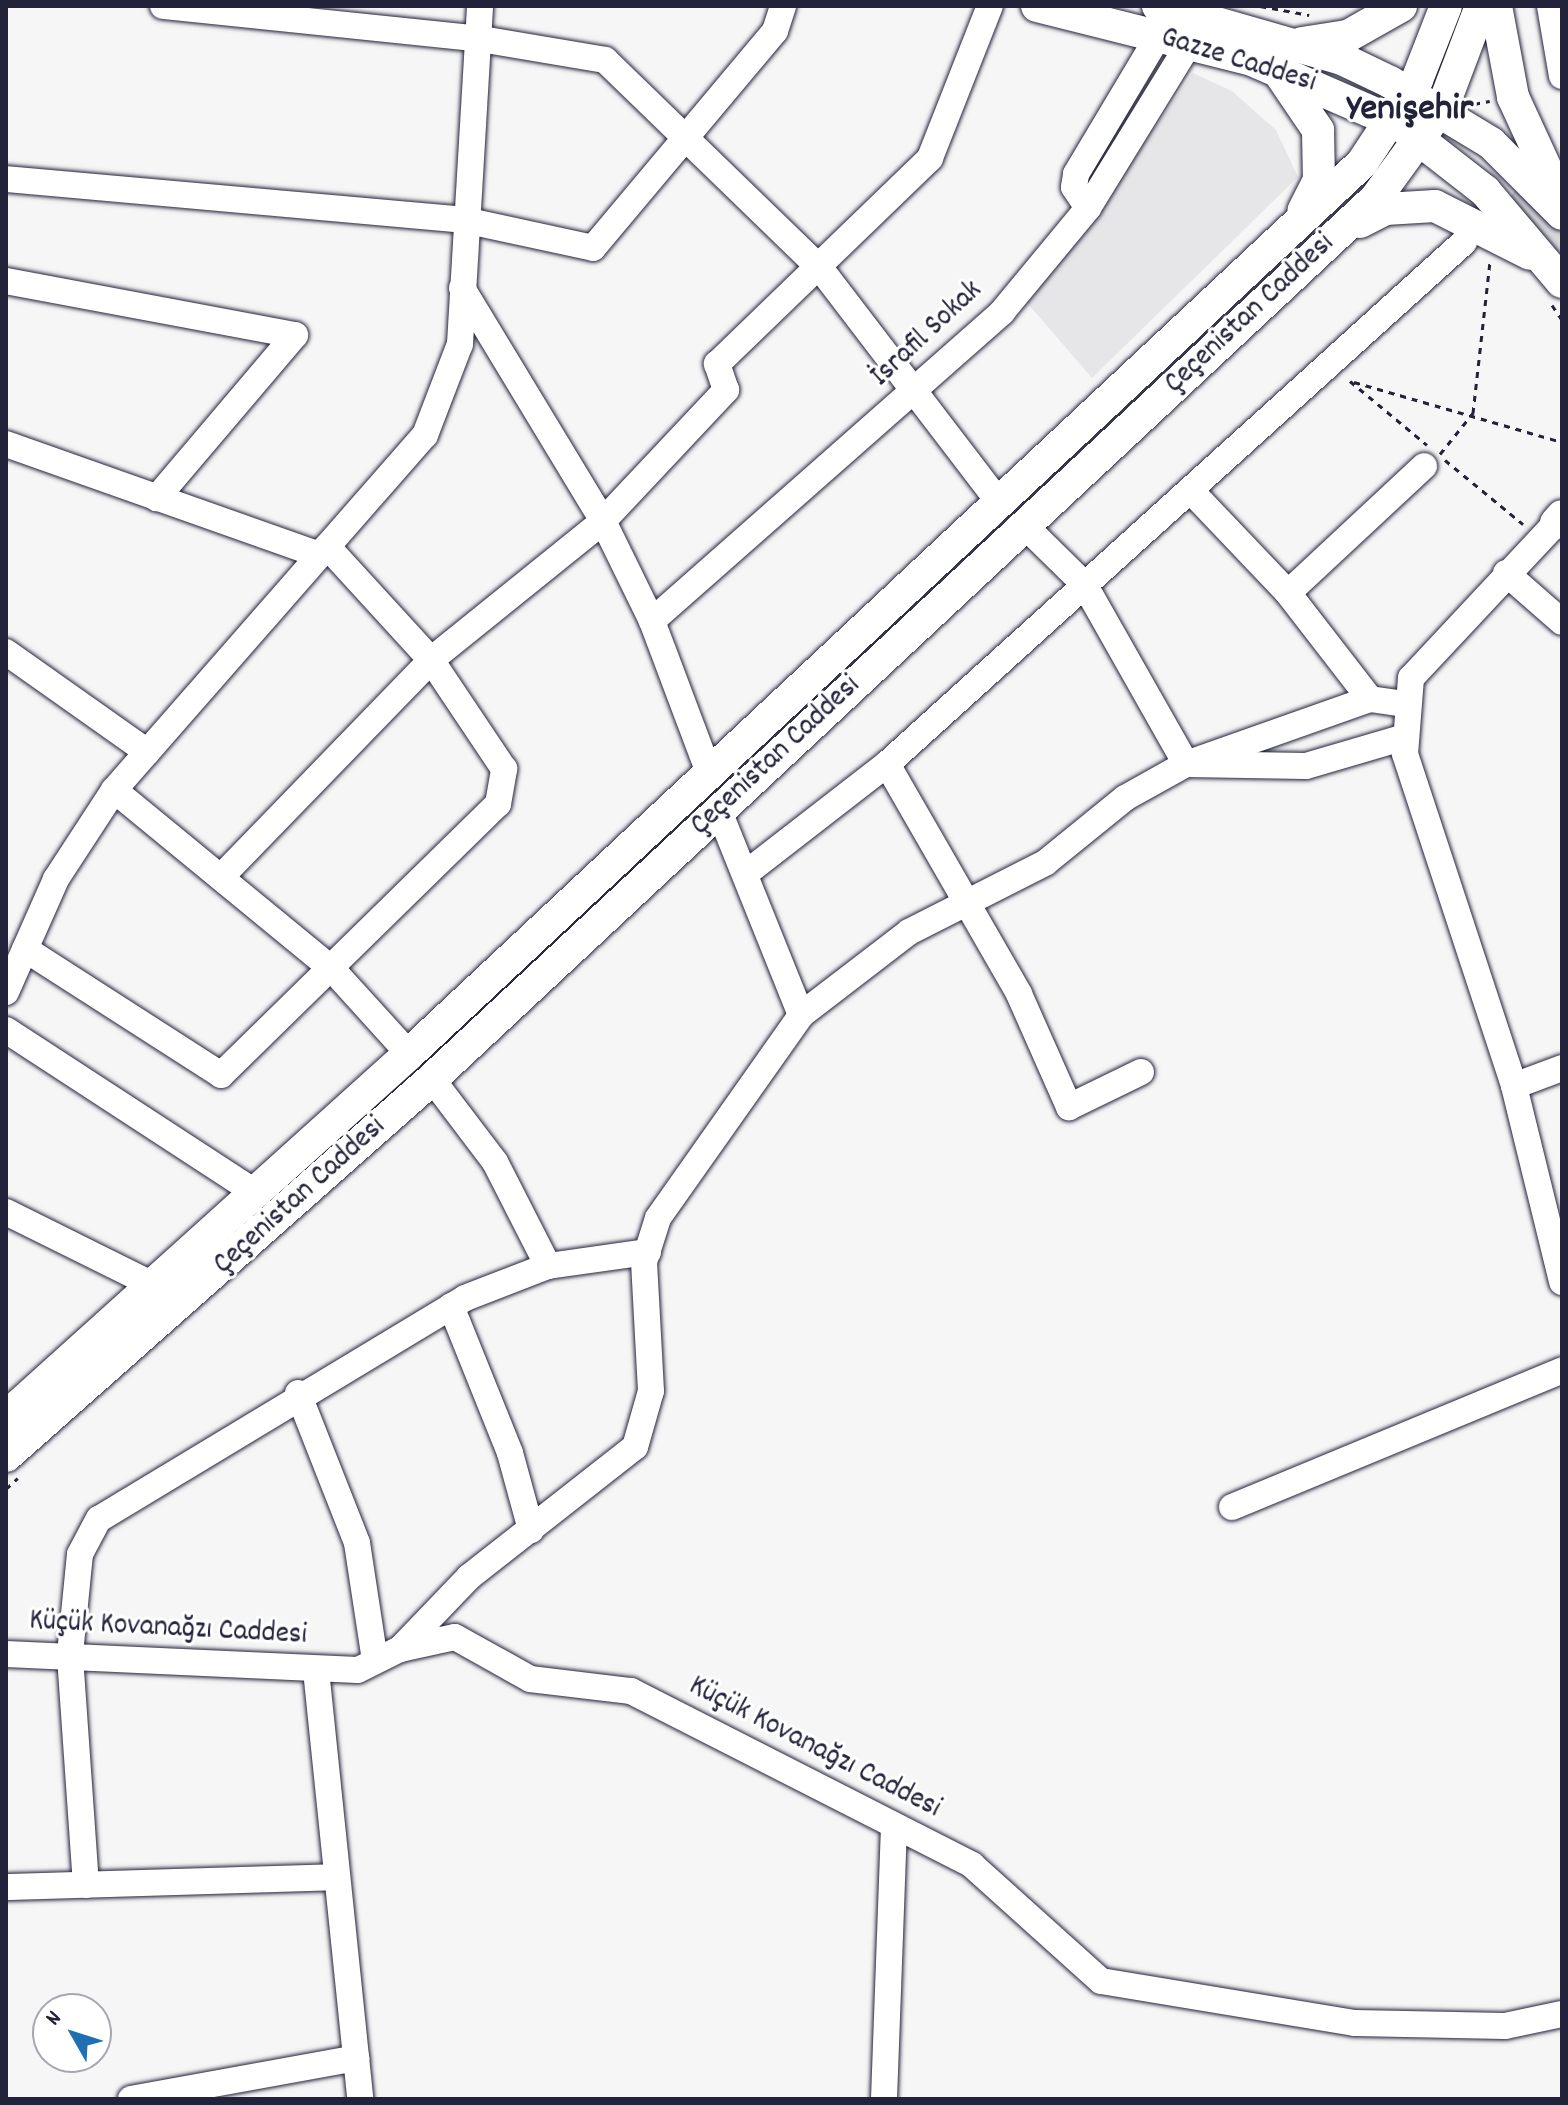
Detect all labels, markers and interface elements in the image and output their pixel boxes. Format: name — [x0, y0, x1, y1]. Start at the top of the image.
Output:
street label: Gazze Caddesi — [1156, 21, 1320, 103]
district label: Yenişehir — [1347, 88, 1473, 134]
street label: Çeçenistan Caddesi — [1159, 227, 1343, 403]
street label: İsrafil Sokak — [865, 274, 991, 396]
street label: Çeçenistan Caddesi — [685, 669, 869, 845]
street label: Çeçenistan Caddesi — [208, 1110, 394, 1284]
street label: Küçük Kovanağzı Caddesi — [28, 1605, 308, 1655]
street label: Küçük Kovanağzı Caddesi — [682, 1670, 946, 1828]
north arrow — [32, 1993, 112, 2073]
text: N — [39, 2005, 70, 2033]

